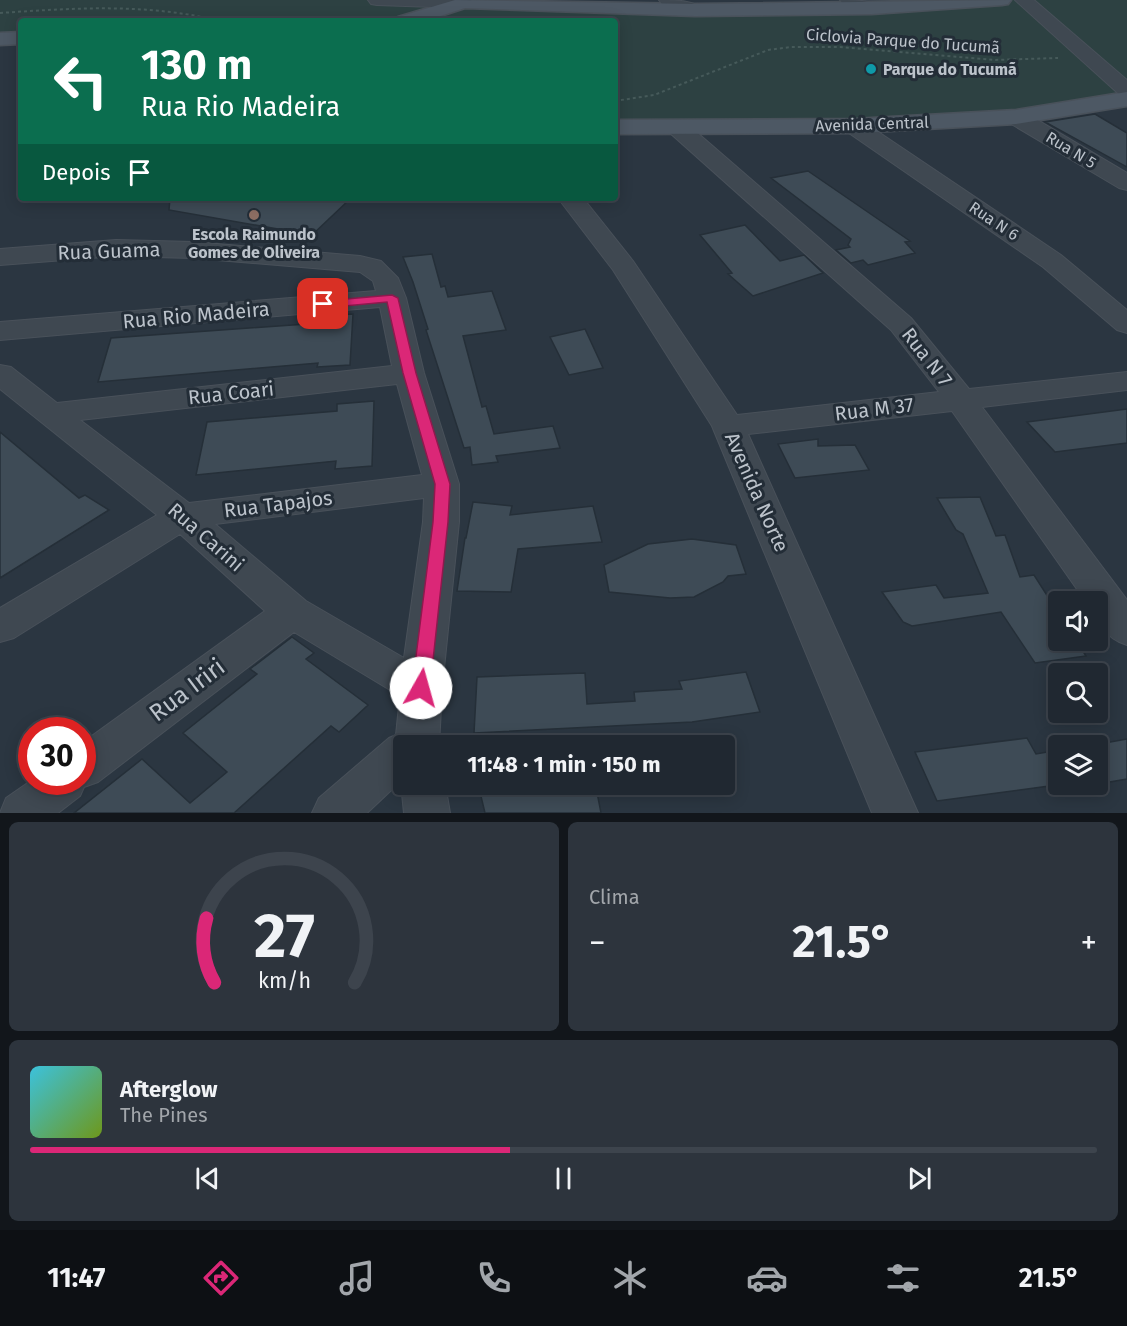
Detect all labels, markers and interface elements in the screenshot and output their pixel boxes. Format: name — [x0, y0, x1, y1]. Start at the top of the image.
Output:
street label: Ciclovia Parque do Tucumã — [805, 25, 1001, 57]
text: 130 m — [141, 40, 252, 90]
icon: left — [42, 42, 120, 120]
place label: Parque do Tucumã — [883, 60, 1017, 79]
marker: Parque do Tucumã — [864, 62, 878, 76]
text: Rua Rio Madeira — [141, 91, 340, 123]
street label: Avenida Central — [815, 113, 929, 135]
street label: Rua N 5 — [1042, 128, 1100, 172]
icon: arrive — [123, 156, 156, 189]
text: Depois — [42, 159, 111, 186]
street label: Rua N 6 — [966, 198, 1022, 244]
marker: Escola Raimundo Gomes de Oliveira — [247, 208, 261, 222]
place label: Escola Raimundo Gomes de Oliveira — [188, 225, 320, 262]
street label: Rua Guama — [57, 237, 161, 265]
pin — [297, 278, 348, 329]
icon: arrive — [306, 287, 339, 320]
street label: Rua Rio Madeira — [121, 297, 271, 333]
street label: Rua N 7 — [897, 323, 957, 391]
street label: Rua Coari — [187, 377, 275, 409]
street label: Rua M 37 — [833, 392, 915, 426]
street label: Avenida Norte — [720, 428, 794, 556]
street label: Rua Tapajos — [222, 485, 334, 523]
street label: Rua Carini — [163, 498, 249, 576]
map controls — [1048, 591, 1108, 795]
button: sound — [1048, 591, 1108, 651]
street label: Rua Iriri — [144, 653, 230, 727]
position arrow — [389, 656, 453, 720]
button: search — [1048, 663, 1108, 723]
speed limit sign: 30 — [18, 717, 96, 795]
button: layers — [1048, 735, 1108, 795]
text: 11:48 · 1 min · 150 m — [467, 751, 661, 778]
text: Clima — [589, 885, 640, 909]
text: 27 — [254, 899, 314, 974]
text: 21.5° — [792, 915, 894, 969]
text: − — [589, 923, 606, 963]
text: + — [1081, 923, 1097, 963]
text: km/h — [257, 969, 311, 995]
text: Afterglow — [120, 1076, 217, 1103]
text: The Pines — [120, 1103, 207, 1127]
icon: previous — [191, 1162, 224, 1195]
icon: pause — [547, 1162, 580, 1195]
icon: next — [903, 1162, 936, 1195]
icon: directions — [200, 1257, 242, 1299]
icon: music — [336, 1257, 378, 1299]
icon: phone — [473, 1257, 515, 1299]
icon: climate — [609, 1257, 651, 1299]
icon: car — [746, 1257, 788, 1299]
icon: filters — [882, 1257, 924, 1299]
text: 11:47 — [47, 1262, 105, 1294]
text: 21.5° — [1019, 1262, 1080, 1294]

